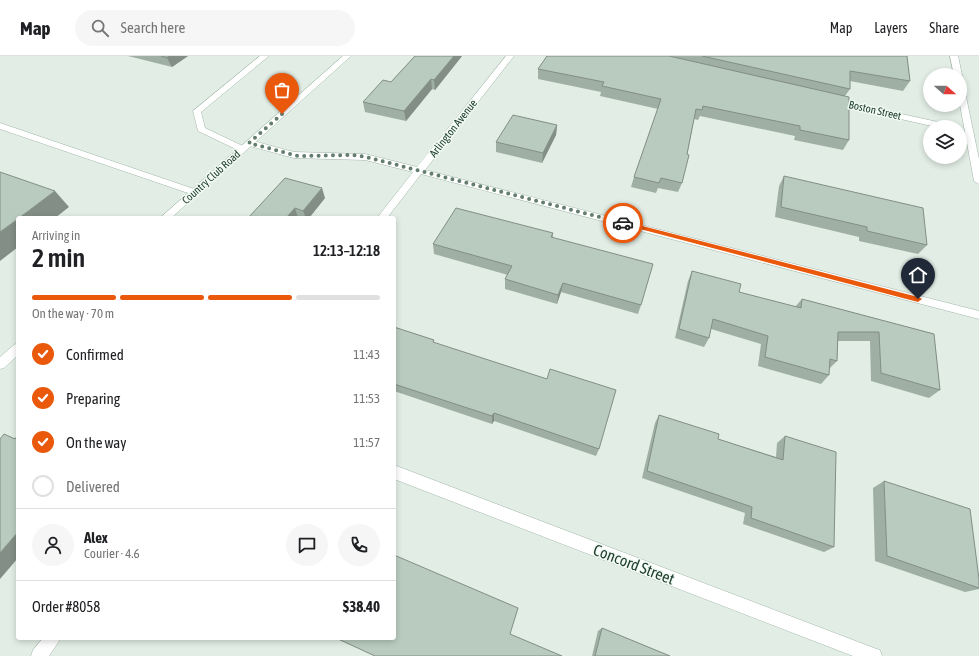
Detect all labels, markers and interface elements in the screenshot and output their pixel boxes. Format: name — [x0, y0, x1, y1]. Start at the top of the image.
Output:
search box — [75, 10, 355, 46]
text: Map — [20, 17, 51, 39]
icon: search — [89, 17, 111, 39]
text: Search here — [121, 19, 185, 36]
text: Map — [830, 20, 852, 36]
text: Layers — [874, 20, 907, 36]
text: Share — [929, 20, 959, 36]
north arrow — [923, 68, 967, 112]
map controls — [923, 68, 967, 164]
pin — [265, 73, 299, 114]
icon: bag — [271, 79, 293, 101]
street label: Arlington Avenue — [427, 97, 479, 159]
street label: Boston Street — [848, 98, 902, 122]
button: layers — [923, 120, 967, 164]
street label: Country Club Road — [179, 148, 243, 206]
courier — [603, 203, 643, 243]
icon: car — [612, 212, 634, 234]
text: Arriving in — [32, 228, 80, 243]
text: 12:13–12:18 — [313, 242, 380, 259]
text: 2 min — [32, 243, 85, 273]
pin — [901, 258, 935, 299]
icon: home — [907, 264, 929, 286]
text: On the way · 70 m — [32, 306, 114, 321]
icon: check — [32, 343, 54, 365]
text: Confirmed — [66, 346, 124, 363]
text: 11:43 — [353, 347, 380, 362]
icon: check — [32, 387, 54, 409]
text: Preparing — [66, 390, 120, 407]
text: 11:53 — [353, 391, 380, 406]
icon: check — [32, 431, 54, 453]
text: On the way — [66, 434, 127, 451]
text: 11:57 — [353, 435, 380, 450]
text: Delivered — [66, 478, 120, 495]
button: person — [32, 524, 74, 566]
button: chat — [286, 524, 328, 566]
button: phone — [338, 524, 380, 566]
text: Alex — [84, 529, 108, 546]
street label: Concord Street — [591, 540, 678, 588]
text: Courier · 4.6 — [84, 546, 140, 561]
text: Order #8058 — [32, 598, 100, 615]
text: $38.40 — [343, 598, 380, 615]

